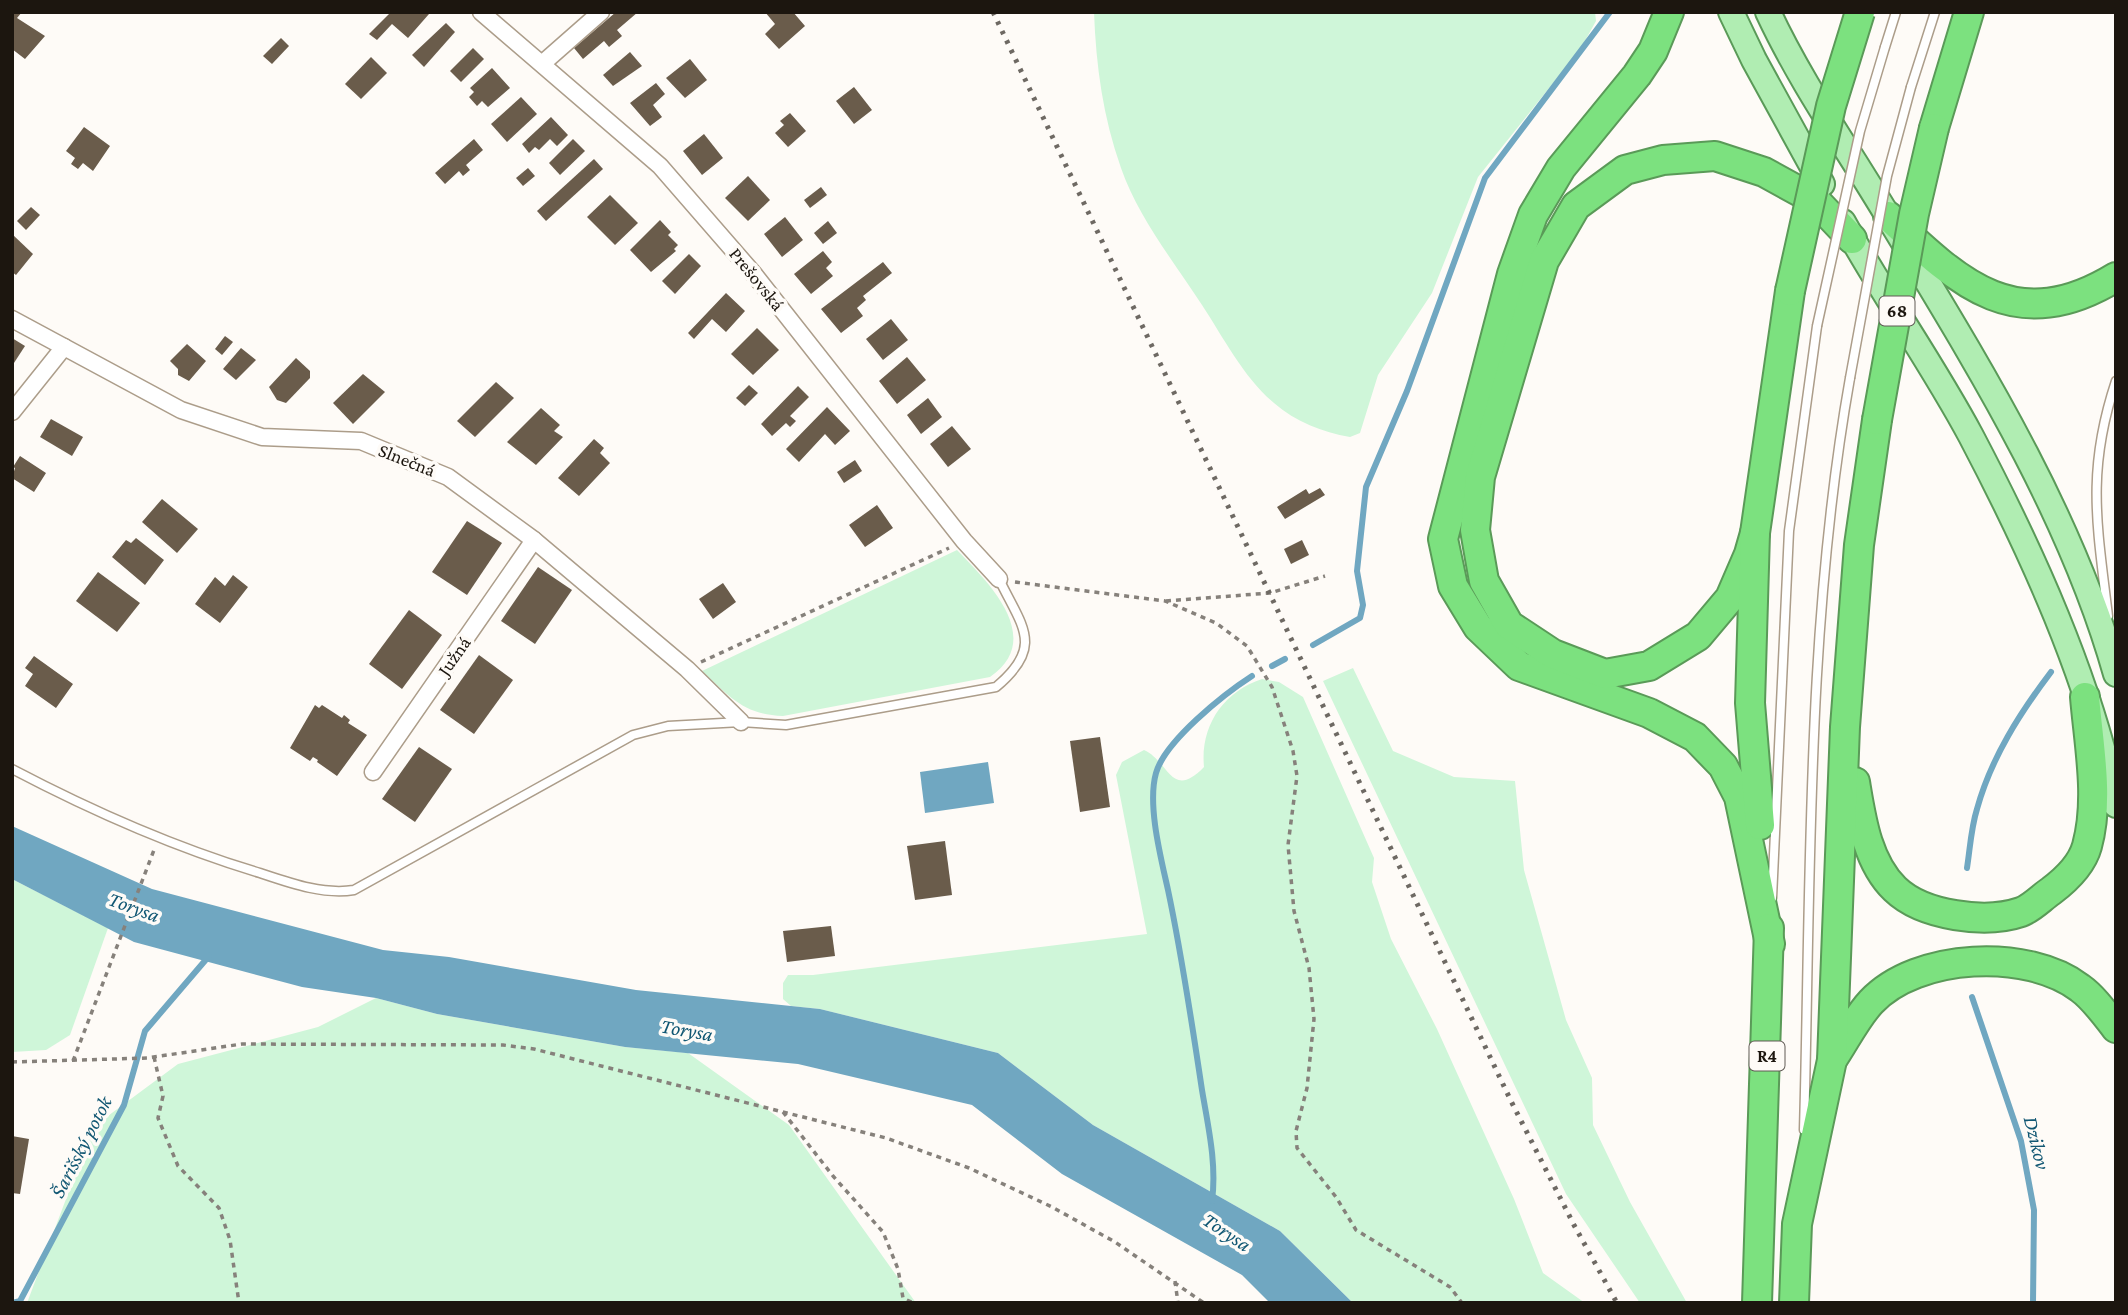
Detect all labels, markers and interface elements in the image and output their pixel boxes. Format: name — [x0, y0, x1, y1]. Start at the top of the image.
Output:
street label: Prešovská — [725, 243, 789, 315]
road number: 68 — [1880, 296, 1914, 326]
street label: Slnečná — [376, 439, 439, 481]
street label: Južná — [432, 632, 475, 681]
water label: Torysa — [105, 887, 163, 927]
water label: Torysa — [659, 1014, 715, 1046]
road number: R4 — [1750, 1042, 1784, 1070]
water label: Šarišský potok — [45, 1091, 117, 1202]
water label: Dzikov — [2019, 1114, 2055, 1173]
water label: Torysa — [1199, 1207, 1256, 1257]

